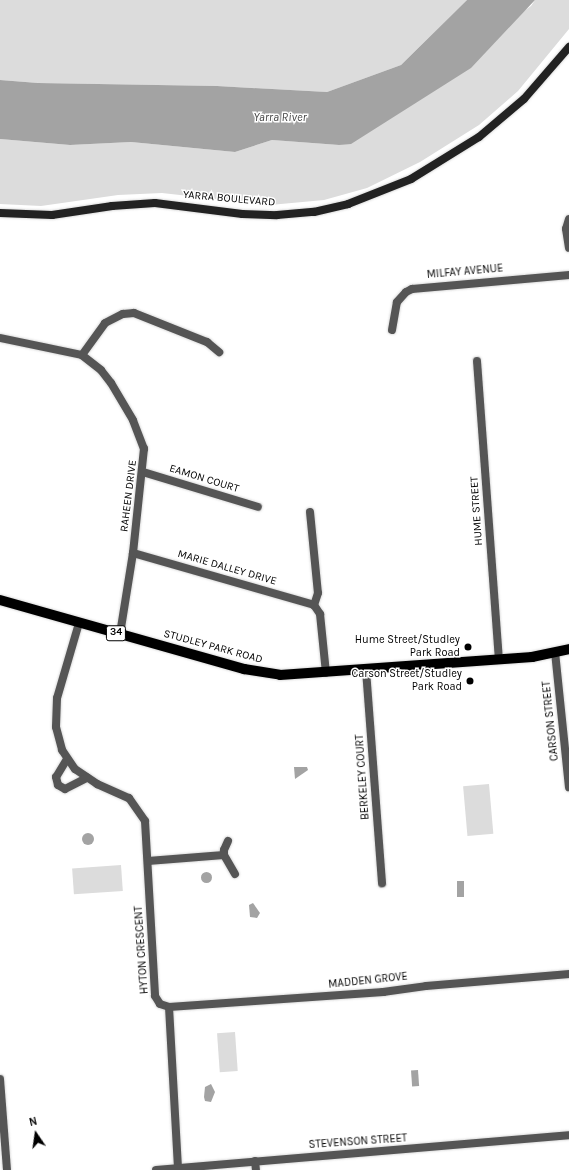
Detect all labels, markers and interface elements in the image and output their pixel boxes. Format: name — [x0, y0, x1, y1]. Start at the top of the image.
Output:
water label: Yarra River — [253, 111, 307, 125]
street label: YARRA BOULEVARD — [182, 188, 276, 210]
street label: MILFAY AVENUE — [426, 262, 504, 282]
street label: RAHEEN DRIVE — [118, 459, 140, 533]
street label: EAMON COURT — [167, 462, 241, 496]
street label: HUME STREET — [468, 476, 486, 546]
street label: MARIE DALLEY DRIVE — [176, 548, 278, 588]
road number: 34 — [105, 625, 127, 641]
street label: STUDLEY PARK ROAD — [162, 627, 264, 667]
place label: Hume Street/Studley Park Road — [355, 634, 460, 660]
marker: Hume Street/Studley Park Road — [463, 642, 473, 652]
place label: Carson Street/Studley Park Road — [351, 668, 462, 694]
marker: Carson Street/Studley Park Road — [465, 676, 475, 686]
street label: CARSON STREET — [540, 680, 562, 762]
street label: BERKELEY COURT — [353, 734, 373, 820]
street label: HYTON CRESCENT — [132, 905, 152, 995]
street label: MADDEN GROVE — [328, 970, 408, 992]
north arrow — [16, 1114, 56, 1154]
text: N — [28, 1115, 38, 1129]
street label: STEVENSON STREET — [308, 1132, 408, 1152]

